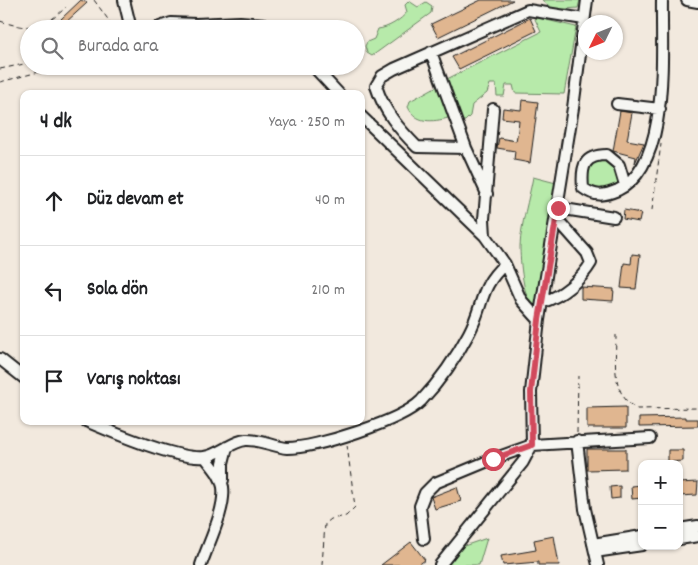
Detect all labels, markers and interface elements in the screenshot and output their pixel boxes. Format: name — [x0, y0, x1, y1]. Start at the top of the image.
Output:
north arrow — [578, 15, 623, 60]
search box — [20, 20, 365, 75]
icon: search — [38, 34, 66, 62]
text: Burada ara — [78, 34, 158, 61]
text: 4 dk — [40, 108, 72, 138]
text: Yaya · 250 m — [269, 111, 345, 134]
icon: ahead — [40, 187, 68, 215]
text: Düz devam et — [87, 187, 183, 214]
text: 40 m — [315, 189, 345, 212]
route end — [547, 197, 570, 220]
icon: left — [40, 277, 68, 305]
text: Sola dön — [87, 277, 148, 304]
text: 210 m — [311, 279, 345, 302]
icon: arrive — [40, 367, 68, 395]
text: Varış noktası — [87, 367, 181, 394]
route start — [482, 448, 505, 471]
map controls — [638, 460, 683, 550]
button: + — [638, 460, 683, 505]
button: − — [638, 505, 683, 550]

